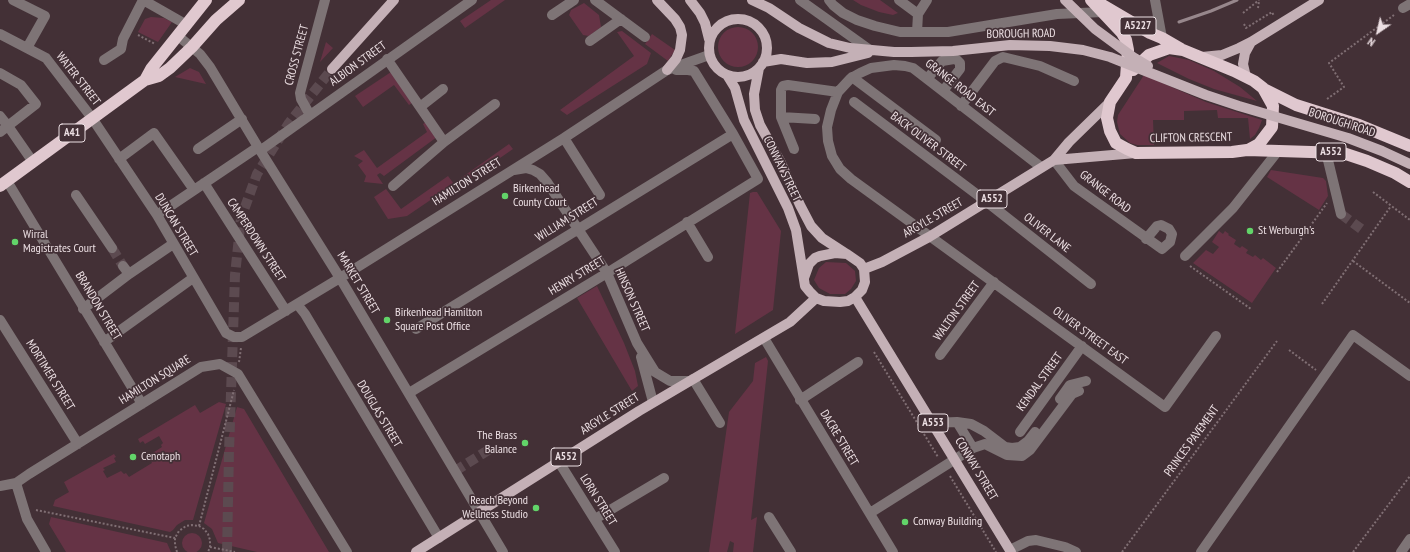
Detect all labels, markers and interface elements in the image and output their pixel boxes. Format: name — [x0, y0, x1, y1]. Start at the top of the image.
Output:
north arrow — [1358, 12, 1398, 52]
road number: A5227 — [1120, 17, 1156, 35]
street label: CROSS STREET — [282, 23, 312, 87]
street label: BOROUGH ROAD — [986, 26, 1056, 42]
text: N — [1365, 34, 1378, 49]
street label: ALBION STREET — [327, 39, 389, 89]
street label: WATER STREET — [53, 50, 103, 108]
street label: GRANGE ROAD EAST — [922, 56, 998, 120]
street label: BOROUGH ROAD — [1307, 105, 1377, 141]
street label: BACK OLIVER STREET — [888, 109, 968, 175]
road number: A41 — [59, 124, 85, 142]
street label: CLIFTON CRESCENT — [1150, 130, 1232, 146]
street label: CONWAY STREET — [760, 134, 804, 204]
road number: A552 — [1316, 143, 1346, 161]
street label: HAMILTON STREET — [430, 155, 504, 209]
street label: GRANGE ROAD — [1077, 168, 1133, 216]
place label: Birkenhead County Court — [513, 182, 567, 210]
road number: A552 — [977, 190, 1007, 208]
street label: DUNCAN STREET — [152, 191, 200, 259]
marker: Birkenhead County Court — [500, 191, 510, 201]
street label: WILLIAM STREET — [533, 195, 601, 245]
street label: ARGYLE STREET — [900, 195, 966, 241]
street label: CAMPERDOWN STREET — [224, 196, 288, 284]
street label: OLIVER LANE — [1021, 210, 1073, 256]
place label: St Werburgh's — [1258, 224, 1315, 238]
marker: St Werburgh's — [1245, 226, 1255, 236]
place label: Wirral Magistrates Court — [23, 228, 96, 256]
marker: Wirral Magistrates Court — [10, 237, 20, 247]
street label: MARKET STREET — [334, 249, 382, 317]
street label: HENRY STREET — [546, 254, 608, 298]
street label: HINSON STREET — [612, 266, 652, 334]
street label: BRANDON STREET — [72, 269, 124, 343]
street label: WALTON STREET — [931, 279, 983, 343]
street label: OLIVER STREET EAST — [1050, 304, 1130, 368]
place label: Birkenhead Hamilton Square Post Office — [395, 306, 482, 334]
marker: Birkenhead Hamilton Square Post Office — [382, 315, 392, 325]
street label: MORTIMER STREET — [23, 337, 77, 413]
street label: KENDAL STREET — [1014, 350, 1066, 414]
street label: HAMILTON SQUARE — [117, 352, 193, 408]
street label: DOUGLAS STREET — [353, 378, 405, 450]
street label: ARGYLE STREET — [578, 390, 642, 438]
street label: PRINCES PAVEMENT — [1161, 403, 1223, 479]
street label: DACRE STREET — [817, 408, 861, 468]
road number: A553 — [918, 414, 948, 432]
place label: The Brass Balance — [477, 429, 517, 457]
street label: CONWAY STREET — [952, 435, 1000, 503]
marker: The Brass Balance — [520, 438, 530, 448]
road number: A552 — [551, 448, 581, 466]
place label: Cenotaph — [141, 450, 180, 464]
marker: Cenotaph — [128, 452, 138, 462]
street label: LORN STREET — [577, 472, 619, 528]
place label: Reach Beyond Wellness Studio — [462, 494, 528, 522]
marker: Reach Beyond Wellness Studio — [531, 503, 541, 513]
place label: Conway Building — [913, 515, 982, 529]
marker: Conway Building — [900, 517, 910, 527]

